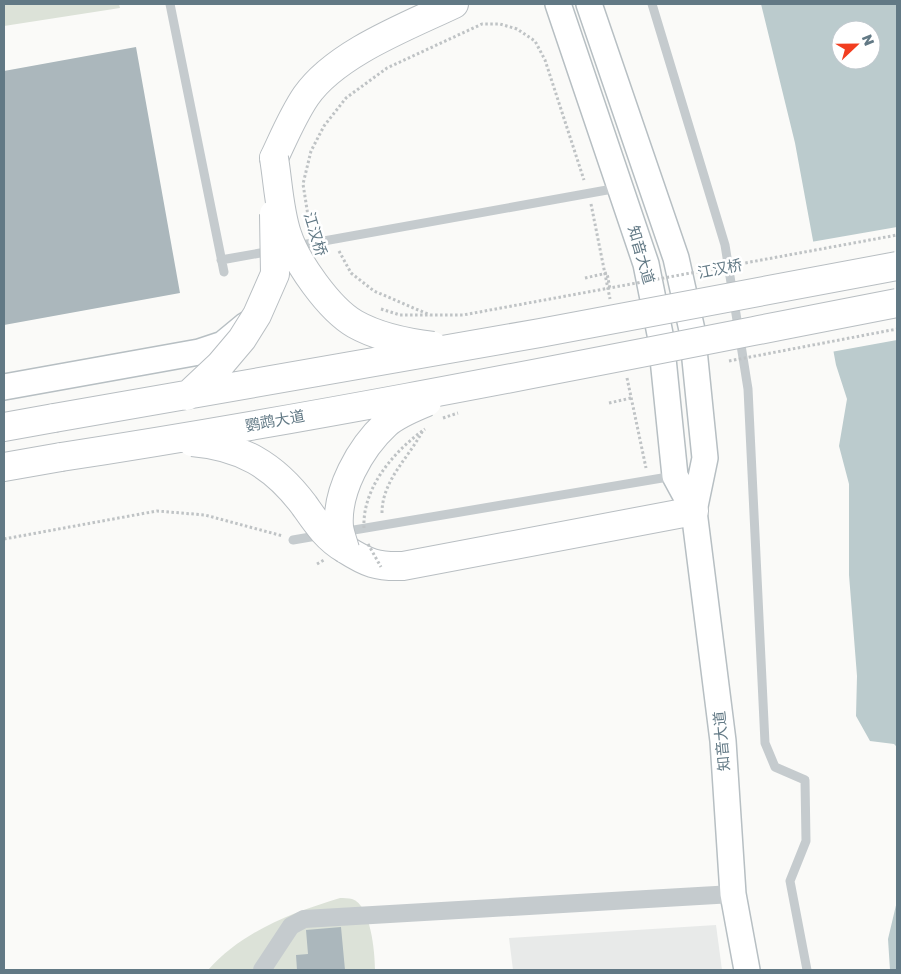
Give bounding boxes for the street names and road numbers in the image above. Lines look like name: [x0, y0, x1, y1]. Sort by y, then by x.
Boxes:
street label: 江汉桥: [301, 210, 331, 258]
street label: 知音大道: [625, 223, 659, 286]
street label: 江汉桥: [696, 255, 744, 281]
street label: 鹦鹉大道: [244, 406, 306, 434]
street label: 知音大道: [709, 710, 733, 772]

